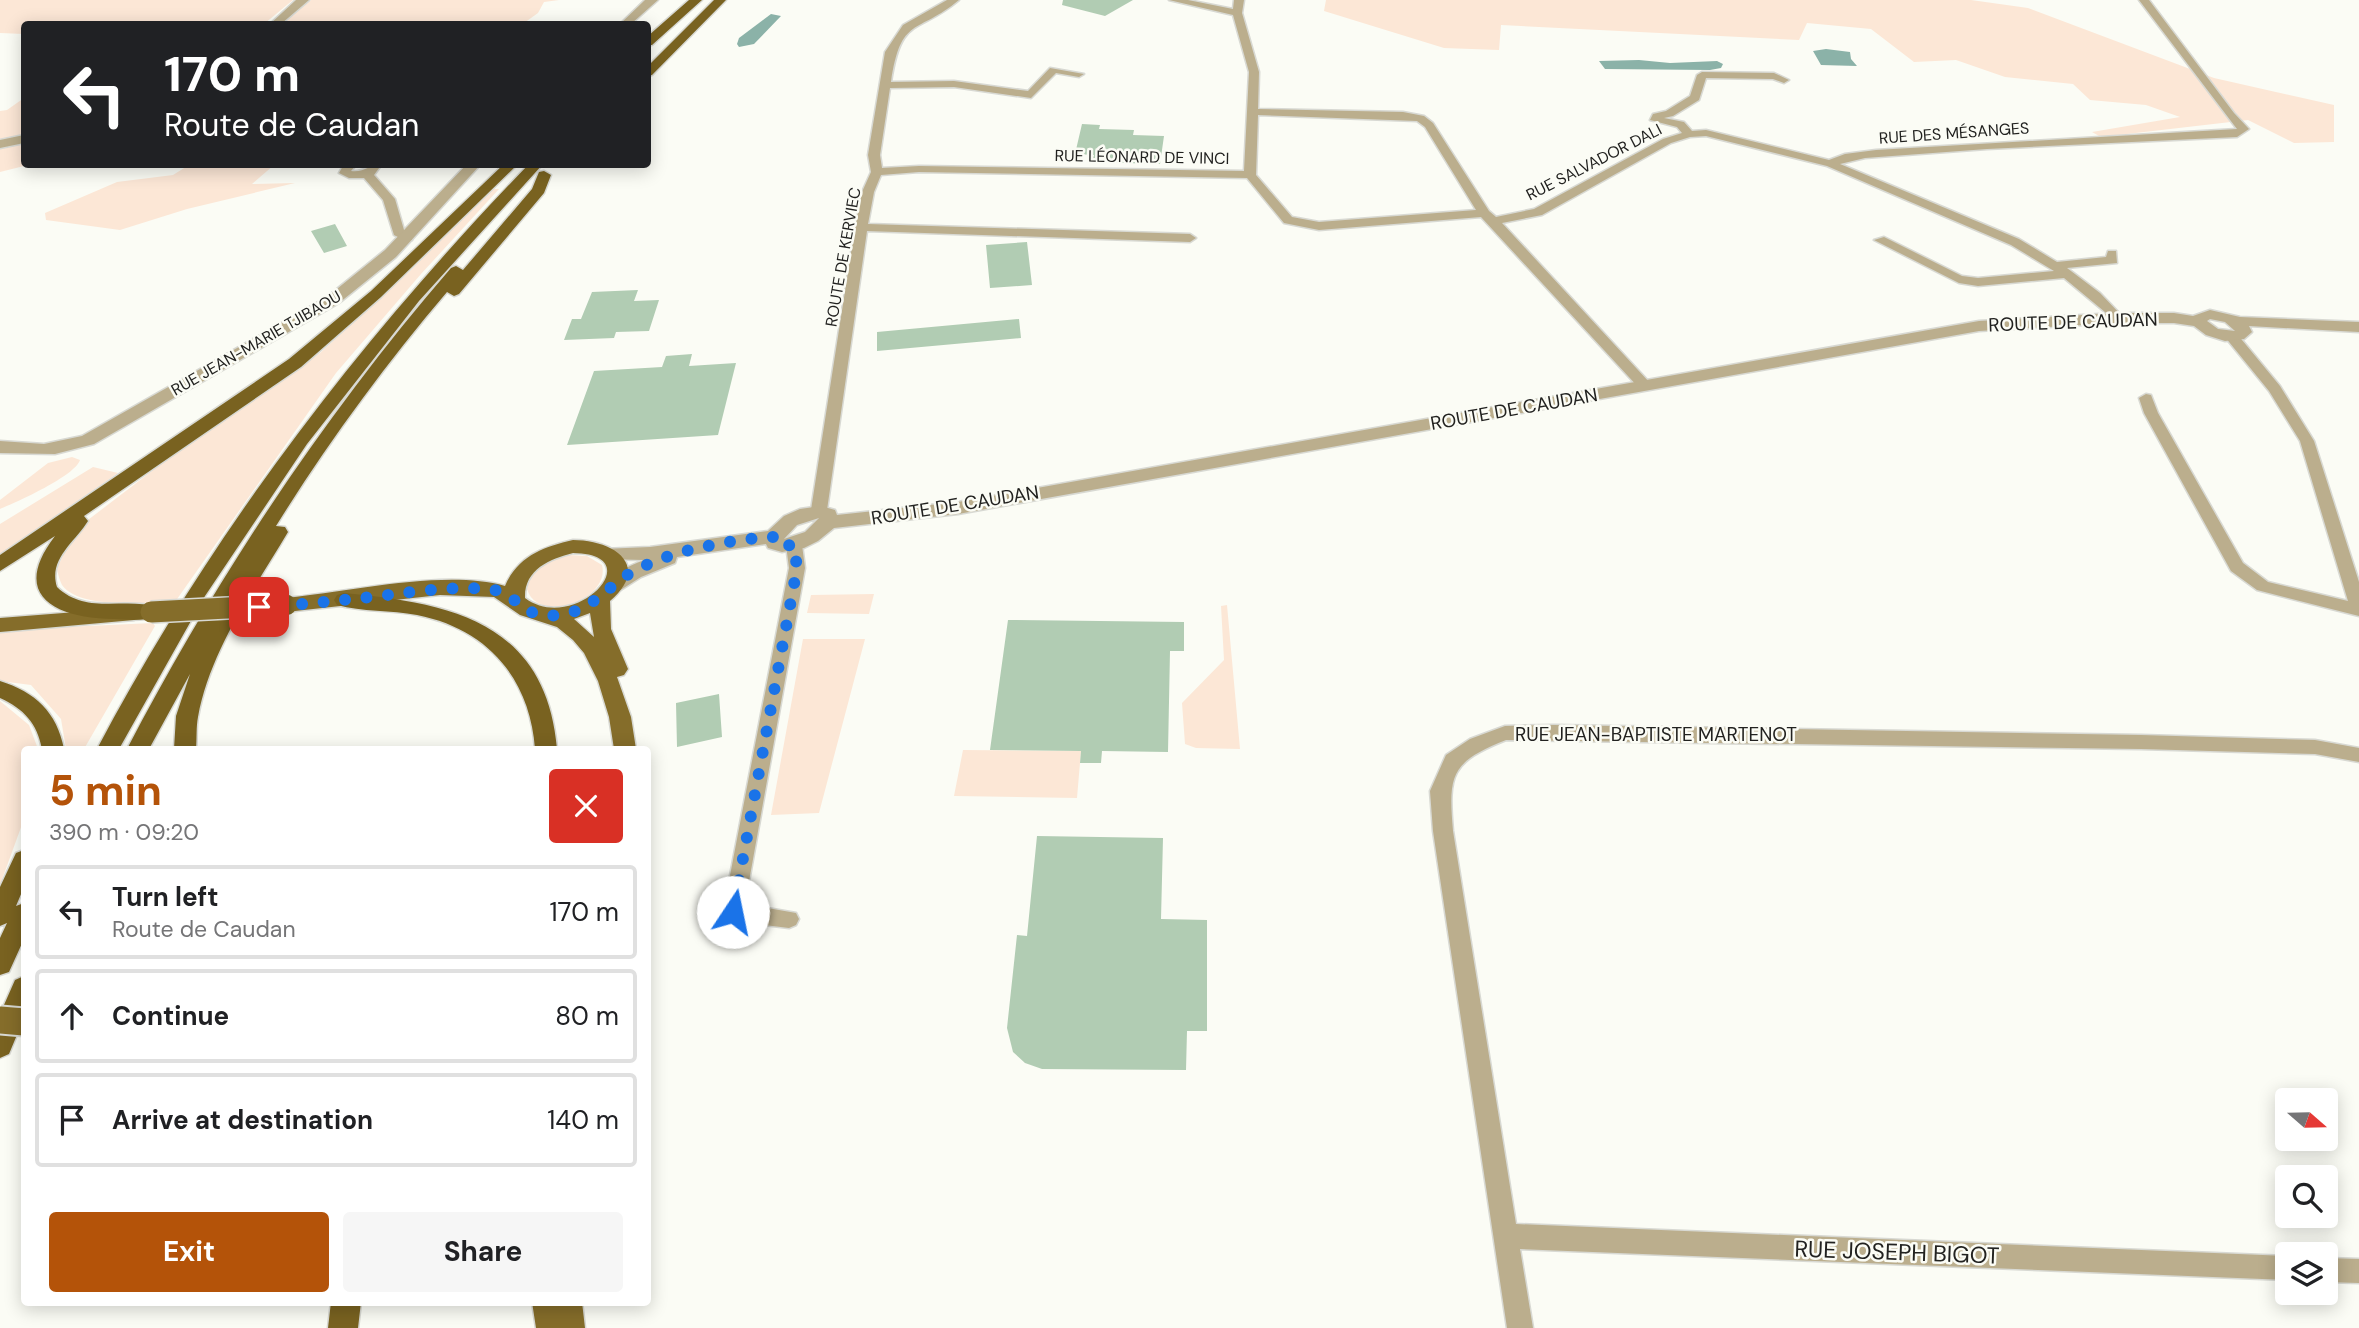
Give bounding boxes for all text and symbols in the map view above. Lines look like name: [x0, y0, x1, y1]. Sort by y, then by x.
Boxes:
text: 170 m: [164, 42, 300, 106]
icon: left: [49, 49, 140, 140]
text: Route de Caudan: [164, 104, 419, 146]
street label: RUE DES MÉSANGES: [1878, 117, 2030, 149]
street label: RUE SALVADOR DALI: [1523, 119, 1665, 205]
street label: RUE LÉONARD DE VINCI: [1055, 145, 1229, 169]
street label: ROUTE DE KERVIEC: [820, 186, 866, 328]
street label: RUE JEAN-MARIE TJIBAOU: [167, 286, 345, 400]
street label: ROUTE DE CAUDAN: [1988, 307, 2158, 337]
street label: ROUTE DE CAUDAN: [1428, 382, 1600, 436]
street label: ROUTE DE CAUDAN: [869, 479, 1041, 531]
pin: [229, 577, 289, 637]
icon: arrive: [240, 588, 278, 626]
street label: RUE JEAN-BAPTISTE MARTENOT: [1515, 722, 1797, 747]
text: 5 min: [49, 763, 162, 818]
button: close: [549, 769, 623, 843]
text: 390 m · 09:20: [49, 817, 199, 847]
position arrow: [696, 875, 770, 949]
text: Turn left: [112, 880, 219, 914]
icon: left: [53, 893, 91, 931]
text: 170 m: [550, 895, 619, 929]
text: Route de Caudan: [112, 914, 296, 944]
icon: ahead: [53, 997, 91, 1035]
text: Continue: [112, 999, 229, 1033]
text: 80 m: [555, 999, 619, 1033]
north arrow: [2275, 1088, 2338, 1152]
map controls: [2275, 1088, 2338, 1305]
icon: arrive: [53, 1101, 91, 1139]
text: Arrive at destination: [112, 1103, 373, 1137]
text: 140 m: [547, 1103, 619, 1137]
button: search: [2275, 1165, 2338, 1228]
button: Exit: [49, 1212, 329, 1292]
button: Share: [343, 1212, 623, 1292]
street label: RUE JOSEPH BIGOT: [1794, 1233, 2000, 1271]
button: layers: [2275, 1242, 2338, 1305]

